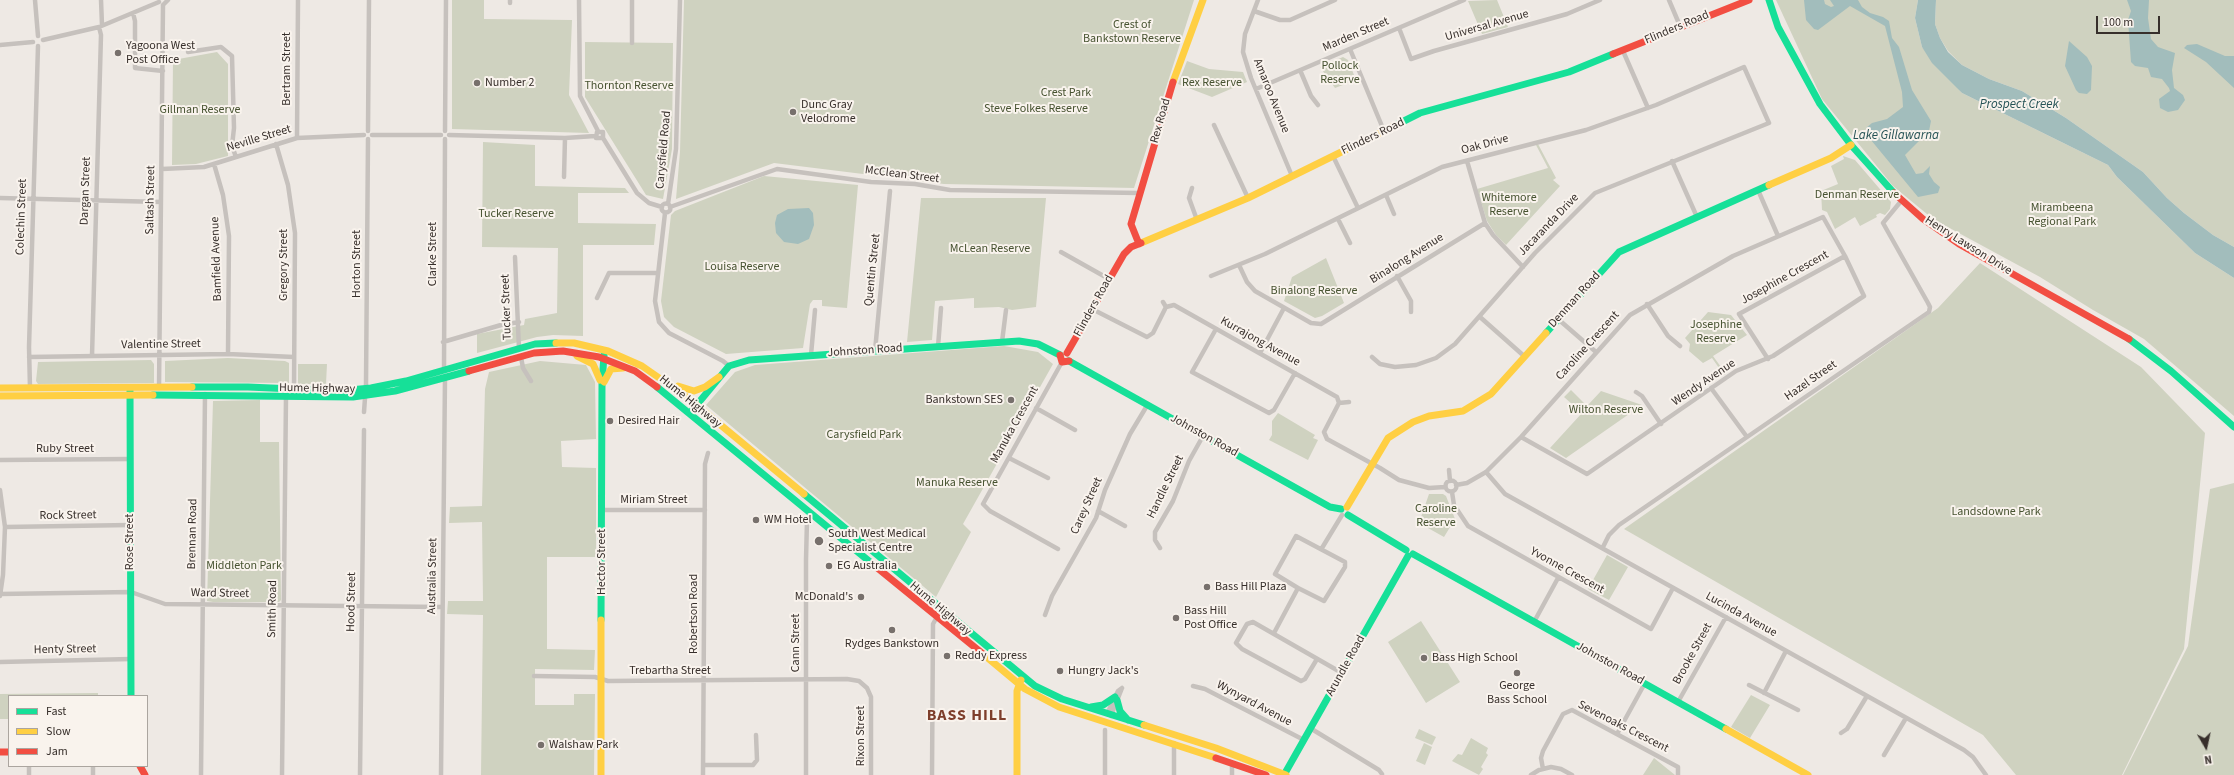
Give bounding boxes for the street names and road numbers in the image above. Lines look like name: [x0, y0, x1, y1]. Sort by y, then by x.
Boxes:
street label: Universal Avenue: [1443, 7, 1531, 45]
street label: Flinders Road: [1643, 8, 1711, 48]
street label: Marden Street: [1321, 15, 1391, 55]
street label: Bertram Street: [280, 32, 294, 106]
street label: Amaroo Avenue: [1250, 57, 1292, 135]
street label: Rex Road: [1148, 97, 1174, 145]
street label: Carysfield Road: [653, 110, 675, 190]
street label: Flinders Road: [1339, 116, 1407, 158]
street label: Neville Street: [225, 122, 293, 156]
street label: Oak Drive: [1460, 132, 1510, 158]
street label: Dargan Street: [78, 157, 94, 225]
street label: McClean Street: [864, 163, 940, 187]
street label: Saltash Street: [143, 165, 159, 235]
street label: Colechin Street: [13, 179, 31, 255]
street label: Jacaranda Drive: [1516, 191, 1582, 259]
street label: Henry Lawson Drive: [1922, 213, 2014, 279]
street label: Bamfield Avenue: [208, 216, 226, 302]
street label: Clarke Street: [426, 222, 440, 286]
street label: Gregory Street: [277, 229, 291, 301]
street label: Horton Street: [350, 230, 364, 298]
street label: Binalong Avenue: [1367, 231, 1447, 287]
street label: Quentin Street: [862, 233, 884, 307]
street label: Josephine Crescent: [1739, 248, 1831, 308]
street label: Denman Road: [1546, 269, 1604, 331]
street label: Flinders Road: [1071, 273, 1117, 339]
street label: Tucker Street: [499, 274, 515, 340]
street label: Caroline Crescent: [1553, 308, 1623, 384]
street label: Kurrajong Avenue: [1218, 314, 1302, 370]
street label: Valentine Street: [121, 337, 201, 353]
street label: Johnston Road: [827, 341, 903, 361]
street label: Wendy Avenue: [1669, 356, 1739, 410]
street label: Hazel Street: [1782, 358, 1840, 404]
street label: Hume Highway: [656, 372, 724, 432]
street label: Hume Highway: [279, 381, 355, 397]
street label: Manuka Crescent: [988, 384, 1042, 466]
street label: Johnston Road: [1168, 411, 1240, 461]
street label: Ruby Street: [36, 442, 94, 456]
street label: Handle Street: [1144, 453, 1188, 521]
street label: Carey Street: [1068, 475, 1106, 537]
street label: Miriam Street: [620, 493, 688, 507]
street label: Brennan Road: [185, 498, 201, 570]
street label: Rock Street: [39, 508, 97, 524]
street label: Rose Street: [123, 514, 137, 570]
street label: Hector Street: [595, 529, 609, 595]
street label: Australia Street: [425, 538, 441, 614]
street label: Yvonne Crescent: [1527, 545, 1607, 597]
street label: Hood Street: [344, 572, 360, 632]
street label: Robertson Road: [687, 574, 701, 654]
street label: Hume Highway: [906, 579, 974, 639]
street label: Smith Road: [265, 580, 281, 638]
street label: Ward Street: [191, 586, 249, 602]
street label: Lucinda Avenue: [1703, 589, 1779, 641]
street label: Cann Street: [789, 614, 803, 672]
street label: Brooke Street: [1670, 621, 1716, 687]
street label: Arundle Road: [1323, 633, 1369, 699]
street label: Johnston Road: [1574, 639, 1646, 689]
street label: Henty Street: [34, 642, 96, 658]
street label: Trebartha Street: [629, 664, 711, 678]
street label: Wynyard Avenue: [1214, 678, 1294, 730]
street label: Sevenoaks Crescent: [1575, 698, 1671, 756]
street label: Rixon Street: [854, 706, 868, 766]

